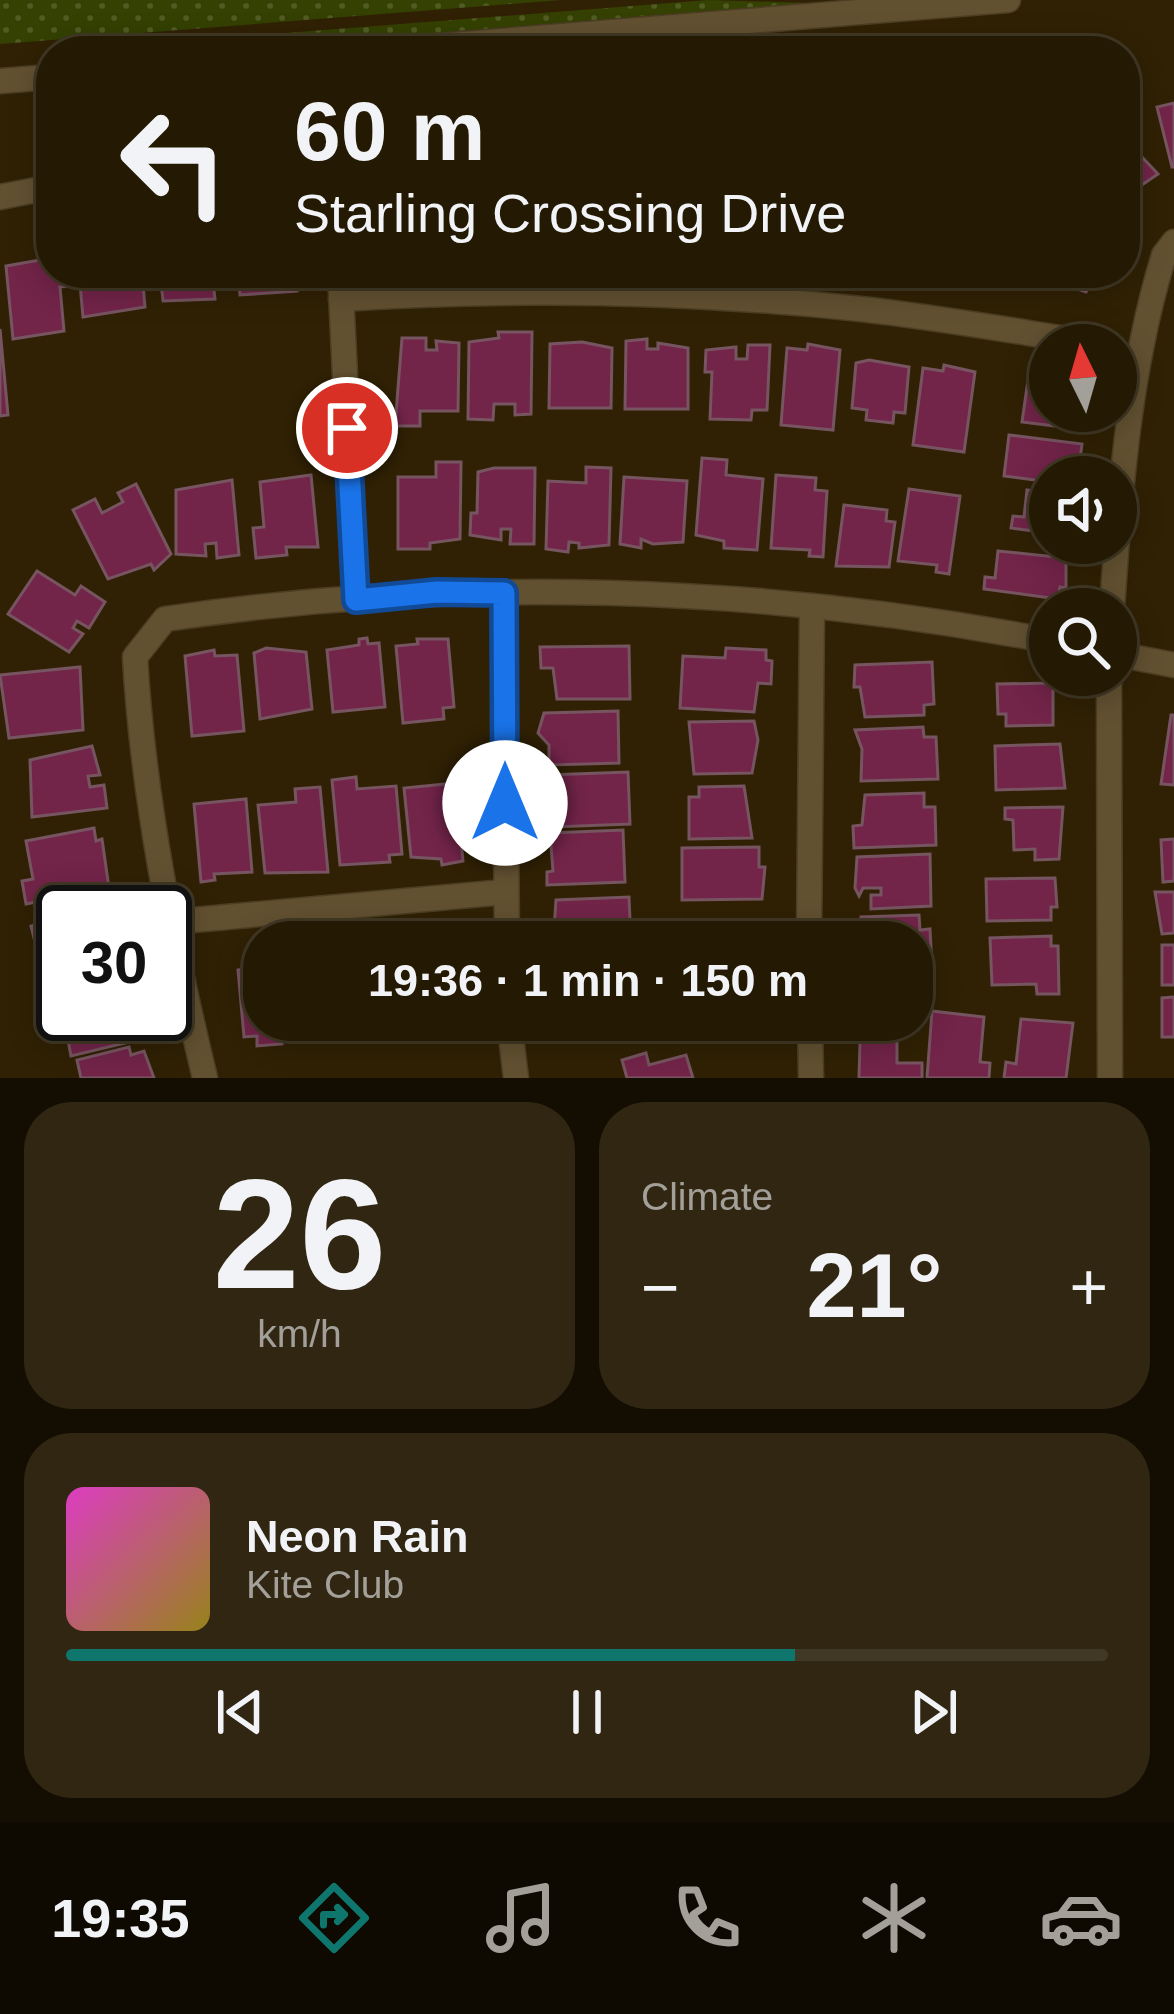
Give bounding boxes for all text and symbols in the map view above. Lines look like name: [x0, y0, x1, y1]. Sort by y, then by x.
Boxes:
icon: left: [96, 84, 252, 240]
text: 60 m: [294, 84, 485, 178]
text: Starling Crossing Drive: [294, 183, 846, 243]
north arrow: [1029, 324, 1137, 432]
map controls: [1029, 324, 1137, 696]
pin: [296, 377, 398, 479]
icon: arrive: [314, 395, 380, 461]
button: sound: [1029, 456, 1137, 564]
button: search: [1029, 588, 1137, 696]
position arrow: [442, 740, 568, 866]
speed limit sign: 30: [36, 885, 192, 1041]
text: 19:36 · 1 min · 150 m: [368, 955, 808, 1006]
text: 26: [213, 1147, 386, 1321]
text: Climate: [641, 1175, 773, 1218]
text: 21°: [806, 1236, 943, 1336]
text: −: [641, 1250, 680, 1324]
text: +: [1069, 1250, 1108, 1324]
text: km/h: [257, 1312, 342, 1355]
text: Neon Rain: [246, 1511, 469, 1562]
text: Kite Club: [246, 1563, 404, 1606]
icon: previous: [207, 1679, 273, 1745]
icon: pause: [554, 1679, 620, 1745]
icon: next: [901, 1679, 967, 1745]
icon: directions: [292, 1876, 376, 1960]
icon: music: [479, 1876, 563, 1960]
icon: phone: [665, 1876, 749, 1960]
icon: climate: [852, 1876, 936, 1960]
icon: car: [1039, 1876, 1123, 1960]
text: 19:35: [51, 1888, 189, 1948]

